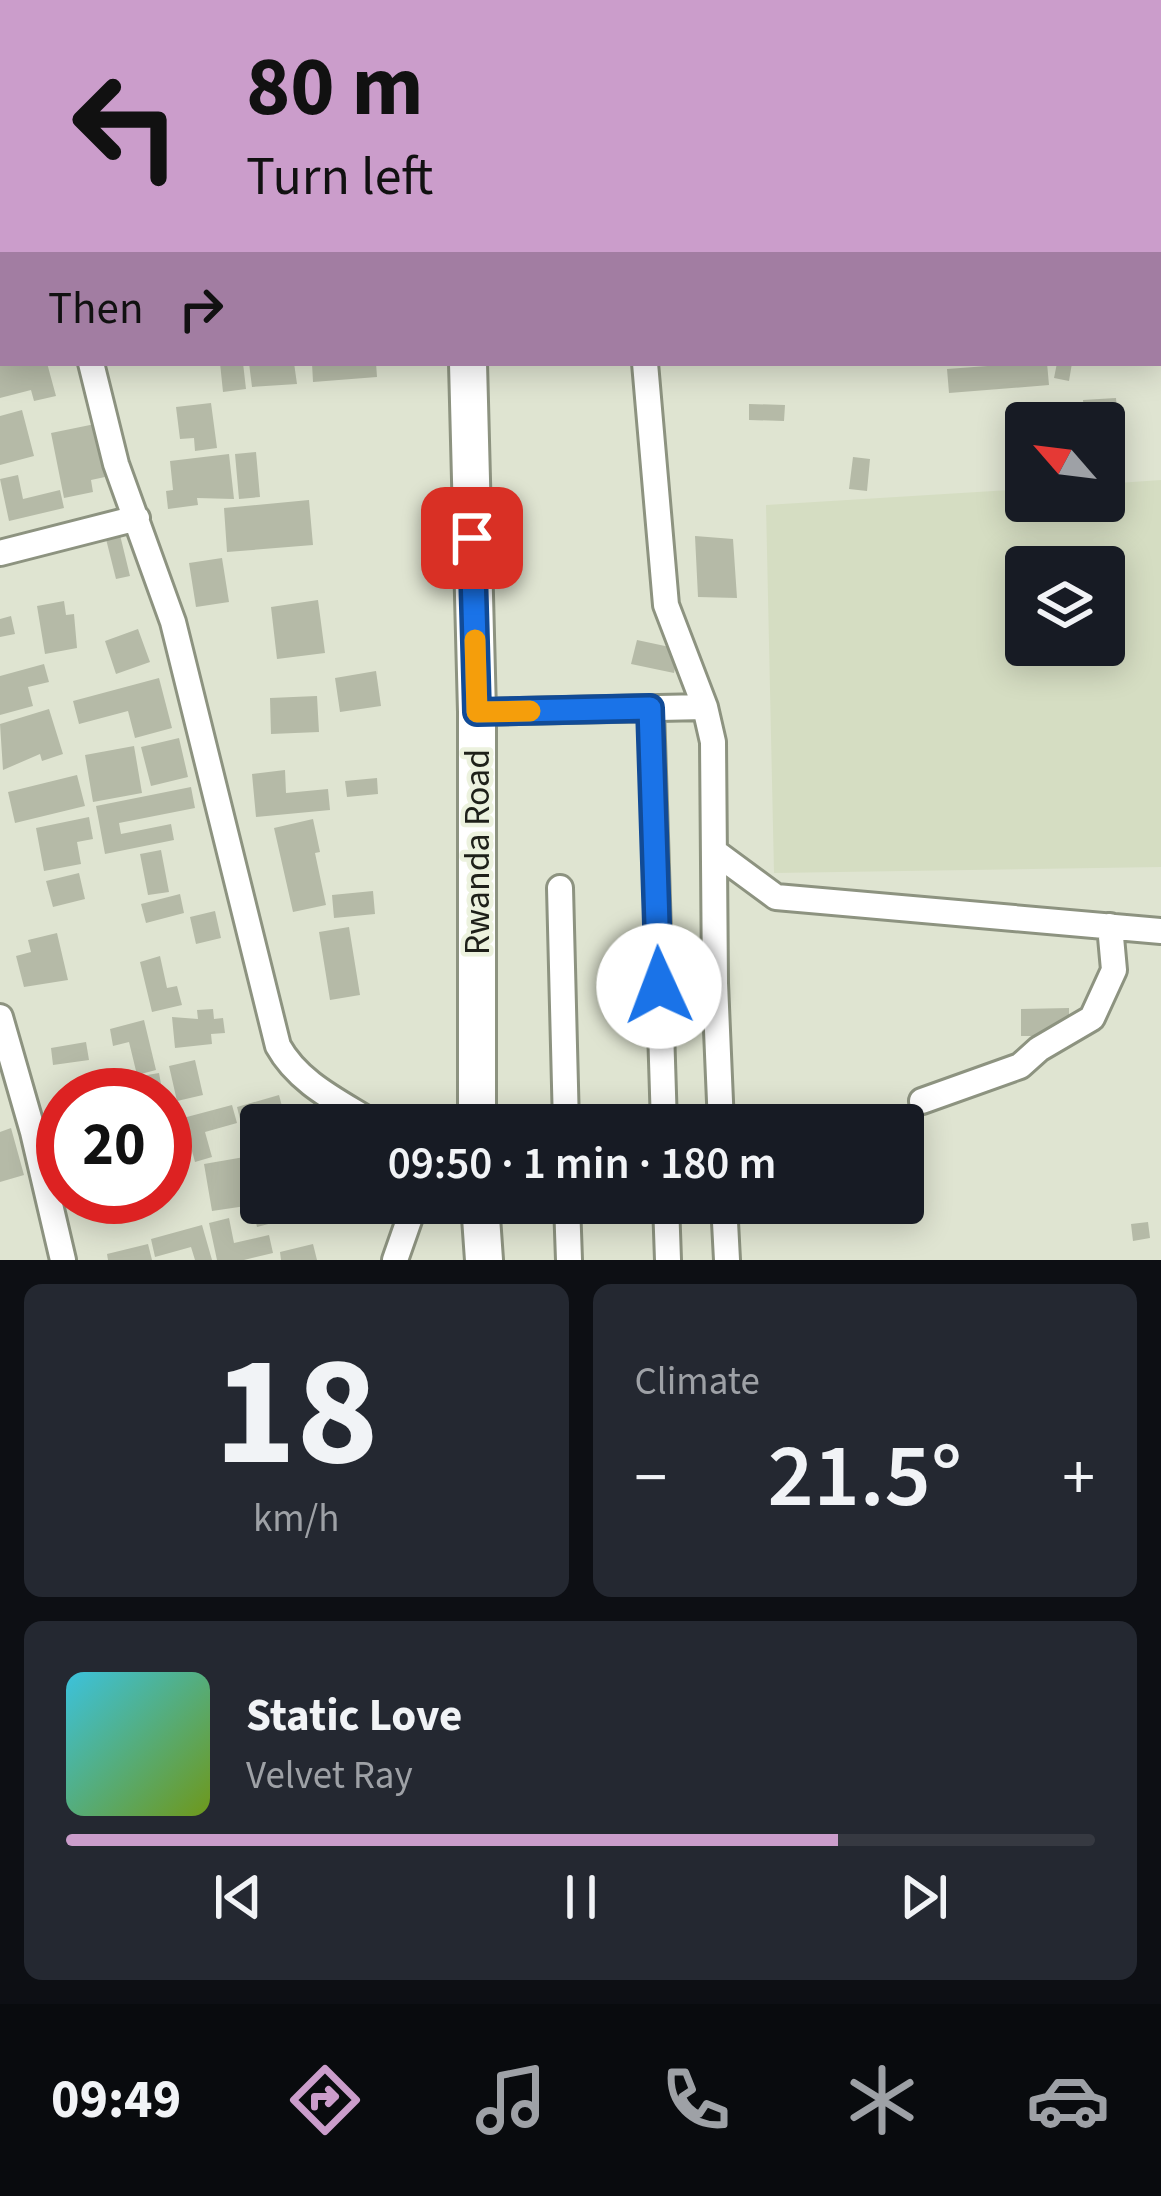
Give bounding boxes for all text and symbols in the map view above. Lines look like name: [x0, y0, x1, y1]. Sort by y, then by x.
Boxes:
text: 80 m: [246, 28, 424, 148]
icon: left: [48, 48, 204, 204]
text: Turn left: [246, 139, 433, 216]
icon: right: [168, 276, 234, 342]
text: Then: [48, 277, 144, 341]
north arrow: [1005, 402, 1125, 522]
map controls: [1005, 402, 1125, 666]
pin: [421, 487, 523, 589]
icon: arrive: [439, 505, 505, 571]
button: layers: [1005, 546, 1125, 666]
street label: Rwanda Road: [452, 749, 503, 955]
position arrow: [596, 923, 722, 1049]
speed limit sign: 20: [36, 1068, 192, 1224]
text: 09:50 · 1 min · 180 m: [388, 1132, 776, 1196]
text: 18: [214, 1302, 379, 1524]
text: Climate: [635, 1354, 760, 1410]
text: 21.5°: [767, 1413, 962, 1541]
text: −: [635, 1431, 667, 1525]
text: +: [1062, 1431, 1095, 1525]
text: km/h: [253, 1491, 340, 1547]
text: Static Love: [246, 1684, 462, 1748]
text: Velvet Ray: [246, 1748, 413, 1804]
icon: previous: [205, 1864, 271, 1930]
icon: pause: [548, 1864, 614, 1930]
icon: next: [891, 1864, 957, 1930]
icon: directions: [283, 2058, 367, 2142]
icon: music: [469, 2058, 553, 2142]
icon: phone: [654, 2058, 738, 2142]
icon: climate: [840, 2058, 924, 2142]
icon: car: [1026, 2058, 1110, 2142]
text: 09:49: [51, 2062, 181, 2139]

